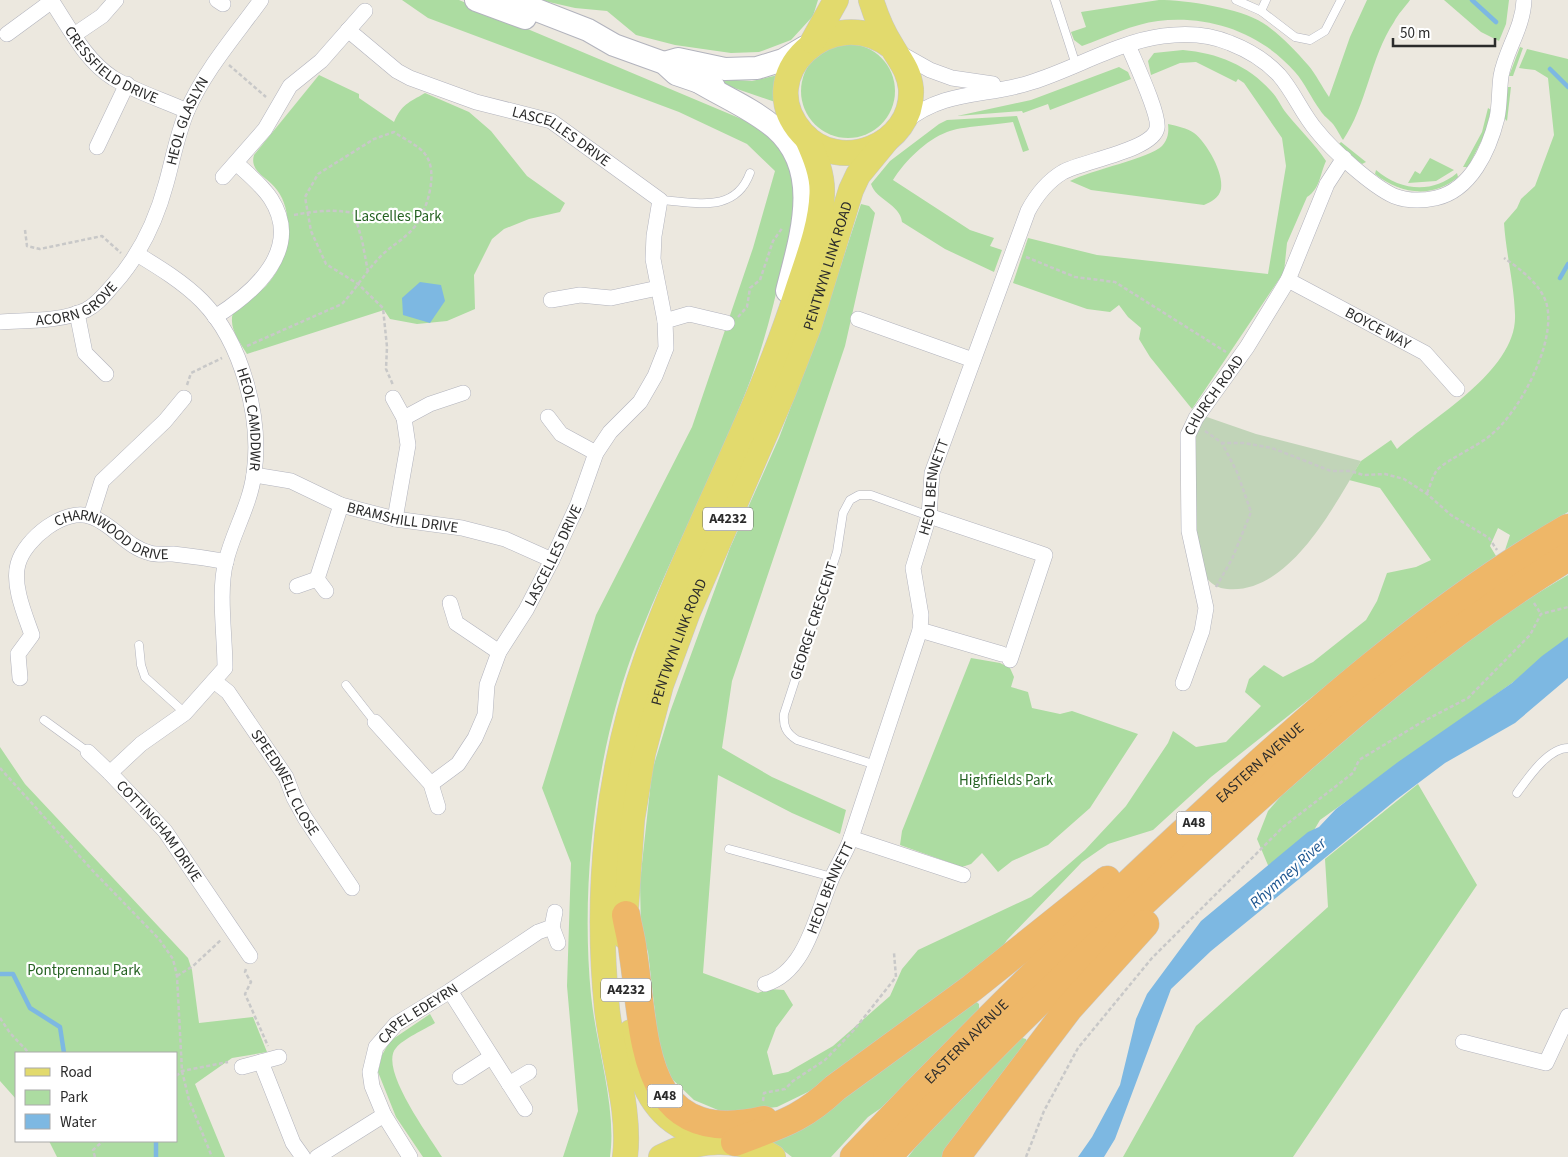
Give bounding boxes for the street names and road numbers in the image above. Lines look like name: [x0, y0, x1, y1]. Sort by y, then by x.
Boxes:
street label: CRESSFIELD DRIVE: [60, 22, 161, 109]
street label: HEOL GLASLYN: [161, 73, 214, 167]
street label: LASCELLES DRIVE: [510, 101, 615, 171]
street label: PENTWYN LINK ROAD: [798, 198, 857, 333]
street label: ACORN GROVE: [35, 277, 122, 331]
street label: BOYCE WAY: [1341, 302, 1415, 355]
street label: CHURCH ROAD: [1179, 351, 1249, 439]
street label: HEOL CAMDDWR: [232, 365, 266, 472]
street label: HEOL BENNETT: [913, 436, 954, 538]
street label: BRAMSHILL DRIVE: [345, 496, 460, 538]
street label: LASCELLES DRIVE: [519, 501, 587, 610]
street label: CHARNWOOD DRIVE: [50, 504, 169, 565]
road number: A4232: [703, 508, 753, 530]
street label: GEORGE CRESCENT: [785, 559, 843, 683]
street label: PENTWYN LINK ROAD: [646, 575, 712, 708]
street label: EASTERN AVENUE: [1211, 717, 1308, 808]
street label: SPEEDWELL CLOSE: [246, 725, 324, 840]
street label: COTTINGHAM DRIVE: [111, 775, 207, 886]
road number: A48: [1176, 811, 1212, 834]
street label: HEOL BENNETT: [801, 839, 859, 937]
street label: CAPEL EDEYRN: [373, 978, 462, 1048]
road number: A4232: [601, 978, 651, 1002]
street label: EASTERN AVENUE: [919, 994, 1013, 1089]
road number: A48: [648, 1084, 682, 1108]

